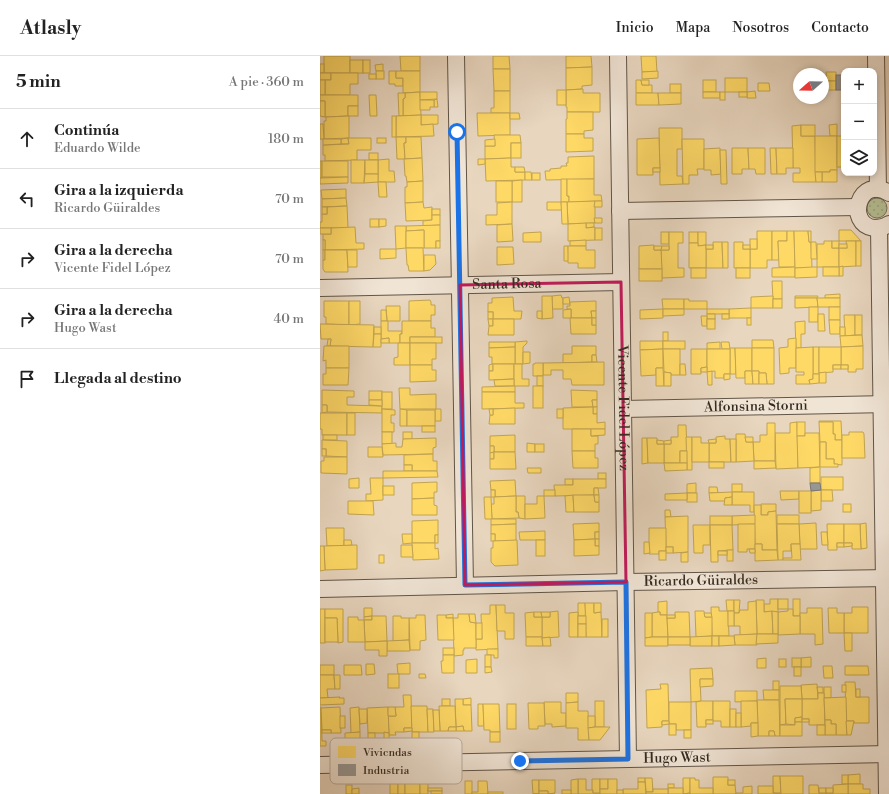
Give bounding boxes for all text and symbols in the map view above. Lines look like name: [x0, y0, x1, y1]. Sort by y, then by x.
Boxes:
text: Atlasly: [20, 16, 81, 40]
text: Inicio: [616, 19, 654, 37]
text: Mapa: [676, 19, 710, 37]
text: Nosotros: [732, 19, 789, 37]
text: Contacto: [811, 19, 869, 37]
north arrow: [793, 68, 829, 104]
map controls: [841, 68, 877, 176]
button: +: [841, 68, 877, 104]
text: 5 min: [16, 71, 61, 93]
text: A pie · 360 m: [229, 74, 304, 90]
button: −: [841, 104, 877, 140]
text: Continúa: [54, 121, 119, 140]
route start: [448, 123, 466, 141]
icon: ahead: [16, 128, 38, 150]
text: 180 m: [268, 131, 304, 147]
text: Eduardo Wilde: [54, 140, 141, 156]
button: layers: [841, 140, 877, 176]
text: Gira a la izquierda: [54, 181, 184, 200]
icon: left: [16, 188, 38, 210]
text: 70 m: [275, 191, 304, 207]
text: Ricardo Güiraldes: [54, 200, 160, 216]
text: Gira a la derecha: [54, 241, 173, 260]
icon: right: [16, 248, 38, 270]
text: 70 m: [275, 251, 304, 267]
text: Vicente Fidel López: [54, 260, 171, 276]
street label: Santa Rosa: [472, 275, 543, 294]
text: Gira a la derecha: [54, 301, 173, 320]
icon: right: [16, 308, 38, 330]
text: 40 m: [274, 311, 304, 327]
text: Hugo Wast: [54, 320, 116, 336]
street label: Vicente Fidel López: [613, 344, 633, 471]
icon: arrive: [16, 368, 38, 390]
text: Llegada al destino: [54, 369, 182, 388]
street label: Alfonsina Storni: [703, 397, 808, 416]
street label: Ricardo Güiraldes: [644, 571, 758, 591]
legend: [330, 738, 462, 784]
text: Viviendas: [362, 746, 412, 760]
street label: Hugo Wast: [643, 748, 711, 768]
route end: [511, 752, 529, 770]
text: Industria: [363, 764, 410, 778]

